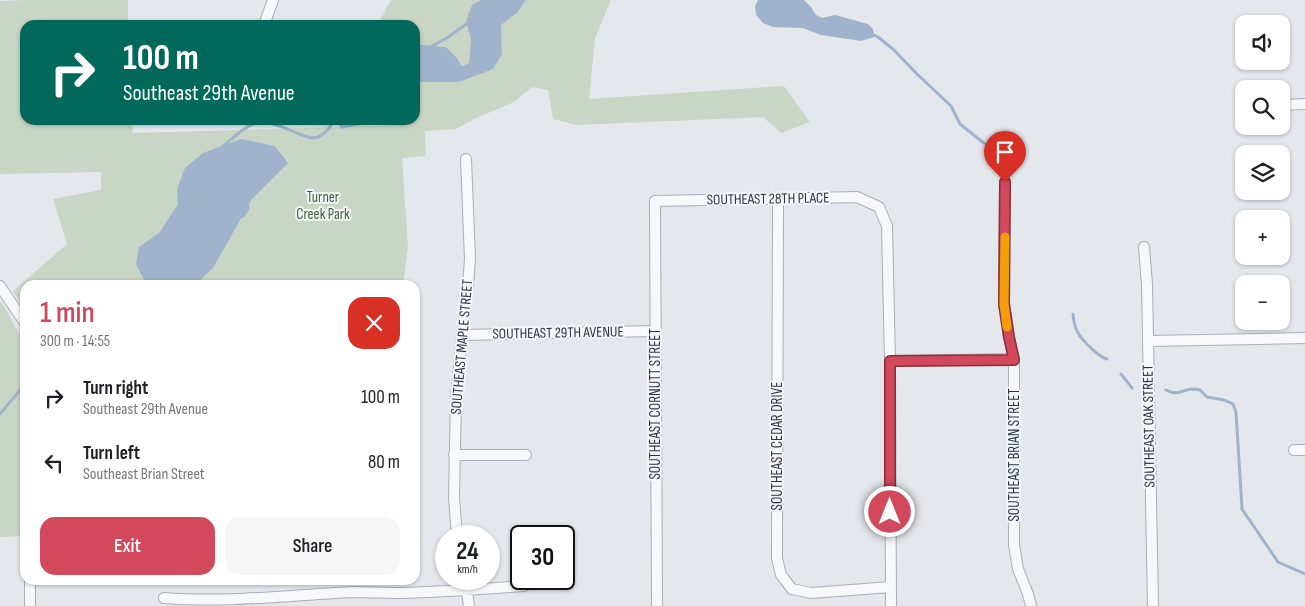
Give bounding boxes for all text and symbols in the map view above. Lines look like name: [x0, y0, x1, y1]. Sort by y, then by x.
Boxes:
map controls: [1235, 15, 1290, 330]
button: sound: [1235, 15, 1290, 70]
text: 100 m: [123, 37, 199, 80]
icon: right: [40, 40, 105, 105]
text: Southeast 29th Avenue: [123, 80, 295, 107]
button: search: [1235, 80, 1290, 135]
pin: [984, 131, 1026, 182]
icon: arrive: [991, 138, 1019, 166]
button: layers: [1235, 145, 1290, 200]
park label: Turner Creek Park: [296, 188, 350, 224]
street label: SOUTHEAST 28TH PLACE: [706, 188, 830, 210]
button: +: [1235, 210, 1290, 265]
button: −: [1235, 275, 1290, 330]
street label: SOUTHEAST MAPLE STREET: [447, 279, 477, 415]
text: 1 min: [40, 295, 95, 331]
button: close: [348, 297, 400, 349]
street label: SOUTHEAST 29TH AVENUE: [492, 322, 624, 344]
street label: SOUTHEAST CORNUTT STREET: [646, 328, 665, 480]
text: 300 m · 14:55: [40, 332, 110, 351]
street label: SOUTHEAST OAK STREET: [1138, 364, 1160, 488]
text: Turn right: [83, 377, 148, 400]
street label: SOUTHEAST CEDAR DRIVE: [768, 382, 787, 510]
icon: right: [40, 384, 68, 412]
text: 100 m: [361, 386, 400, 409]
street label: SOUTHEAST BRIAN STREET: [1005, 388, 1024, 522]
text: Southeast 29th Avenue: [83, 400, 208, 419]
text: Turn left: [83, 442, 140, 465]
icon: left: [40, 449, 68, 477]
text: 80 m: [368, 451, 400, 474]
text: Southeast Brian Street: [83, 465, 205, 484]
position arrow: [863, 485, 915, 537]
button: Exit: [40, 517, 215, 575]
button: Share: [225, 517, 400, 575]
speed limit sign: 30: [510, 525, 575, 590]
text: 24: [456, 536, 479, 567]
text: km/h: [457, 562, 478, 577]

